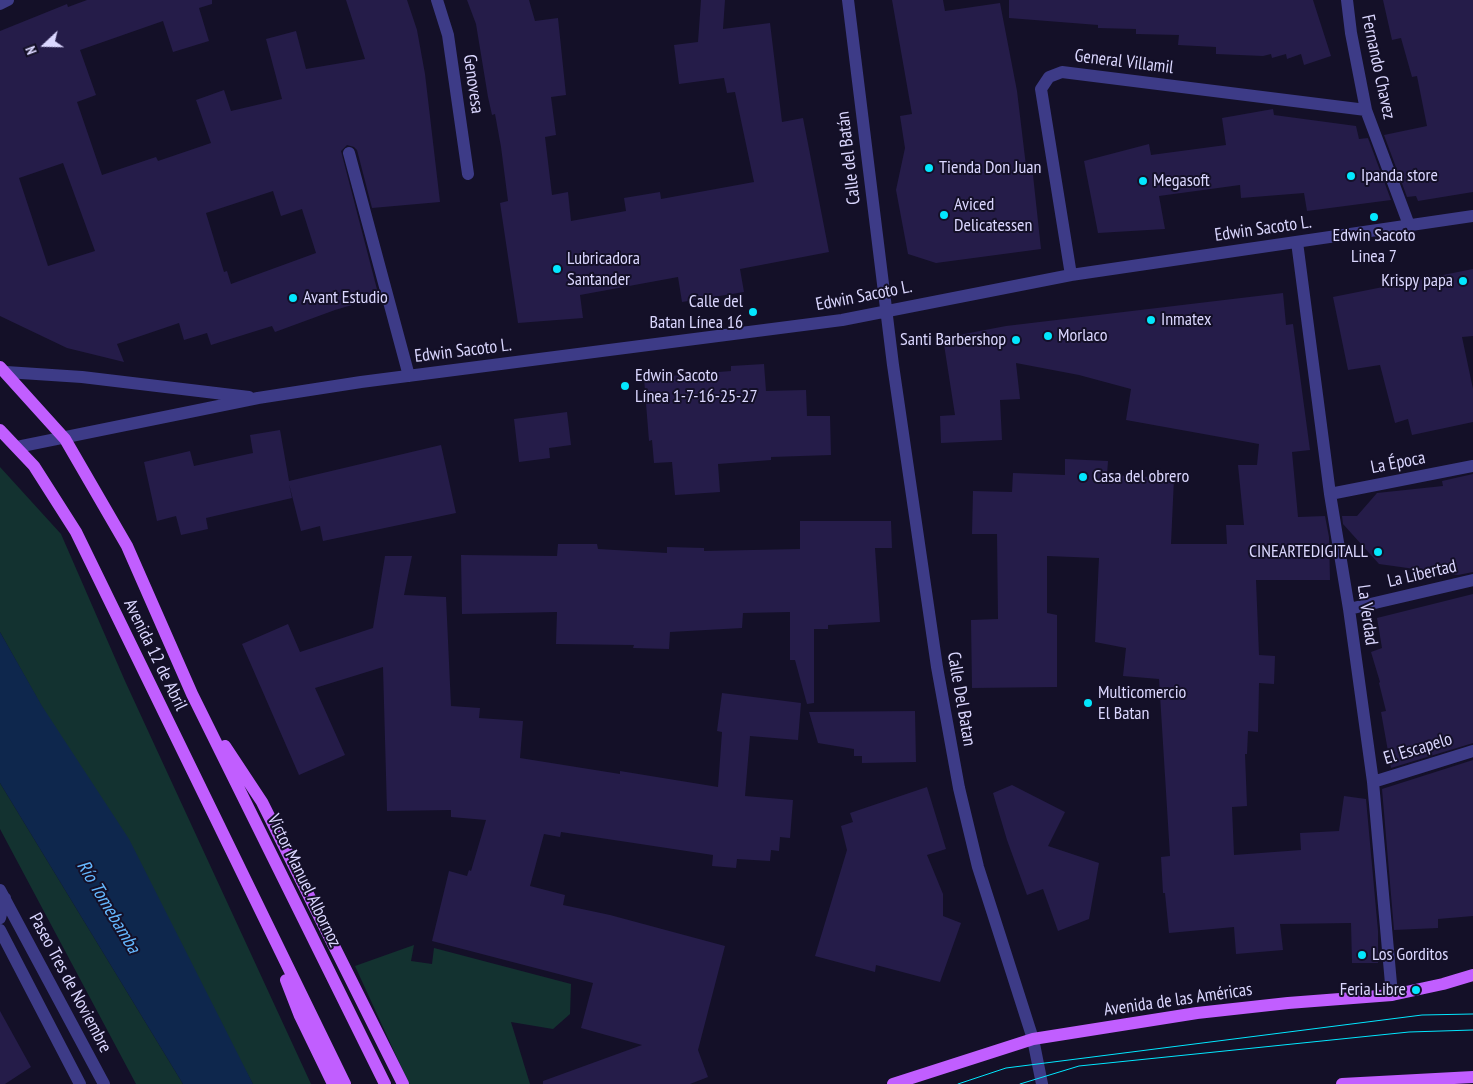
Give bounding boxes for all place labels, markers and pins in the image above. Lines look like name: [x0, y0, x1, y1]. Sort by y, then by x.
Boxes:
place label: Tienda Don Juan: [939, 157, 1041, 179]
marker: Tienda Don Juan: [923, 162, 935, 174]
place label: Ipanda store: [1361, 165, 1438, 187]
place label: Megasoft: [1153, 170, 1210, 192]
marker: Ipanda store: [1345, 170, 1357, 182]
marker: Megasoft: [1137, 175, 1149, 187]
place label: Aviced Delicatessen: [954, 194, 1032, 236]
marker: Aviced Delicatessen: [938, 209, 950, 221]
marker: Edwin Sacoto Linea 7: [1368, 211, 1380, 223]
place label: Edwin Sacoto Linea 7: [1332, 225, 1416, 268]
place label: Lubricadora Santander: [567, 248, 640, 290]
marker: Lubricadora Santander: [551, 263, 563, 275]
place label: Krispy papa: [1381, 270, 1453, 292]
marker: Krispy papa: [1457, 275, 1469, 287]
place label: Avant Estudio: [303, 287, 388, 309]
place label: Calle del Batan Línea 16: [650, 291, 743, 334]
marker: Avant Estudio: [287, 292, 299, 304]
marker: Calle del Batan Línea 16: [747, 306, 759, 318]
place label: Inmatex: [1161, 309, 1211, 331]
marker: Inmatex: [1145, 314, 1157, 326]
place label: Morlaco: [1058, 325, 1107, 347]
place label: Santi Barbershop: [900, 329, 1006, 351]
marker: Morlaco: [1042, 330, 1054, 342]
marker: Santi Barbershop: [1010, 334, 1022, 346]
place label: Edwin Sacoto Línea 1-7-16-25-27: [635, 365, 758, 408]
marker: Edwin Sacoto Línea 1-7-16-25-27: [619, 380, 631, 392]
place label: Casa del obrero: [1093, 466, 1189, 488]
marker: Casa del obrero: [1077, 471, 1089, 483]
place label: CINEARTEDIGITALL: [1249, 541, 1368, 563]
marker: CINEARTEDIGITALL: [1372, 546, 1384, 558]
place label: Multicomercio El Batan: [1098, 682, 1186, 724]
marker: Multicomercio El Batan: [1082, 697, 1094, 709]
place label: Los Gorditos: [1372, 944, 1448, 966]
marker: Los Gorditos: [1356, 949, 1368, 961]
place label: Feria Libre: [1340, 979, 1406, 1001]
marker: Feria Libre: [1410, 984, 1422, 996]

